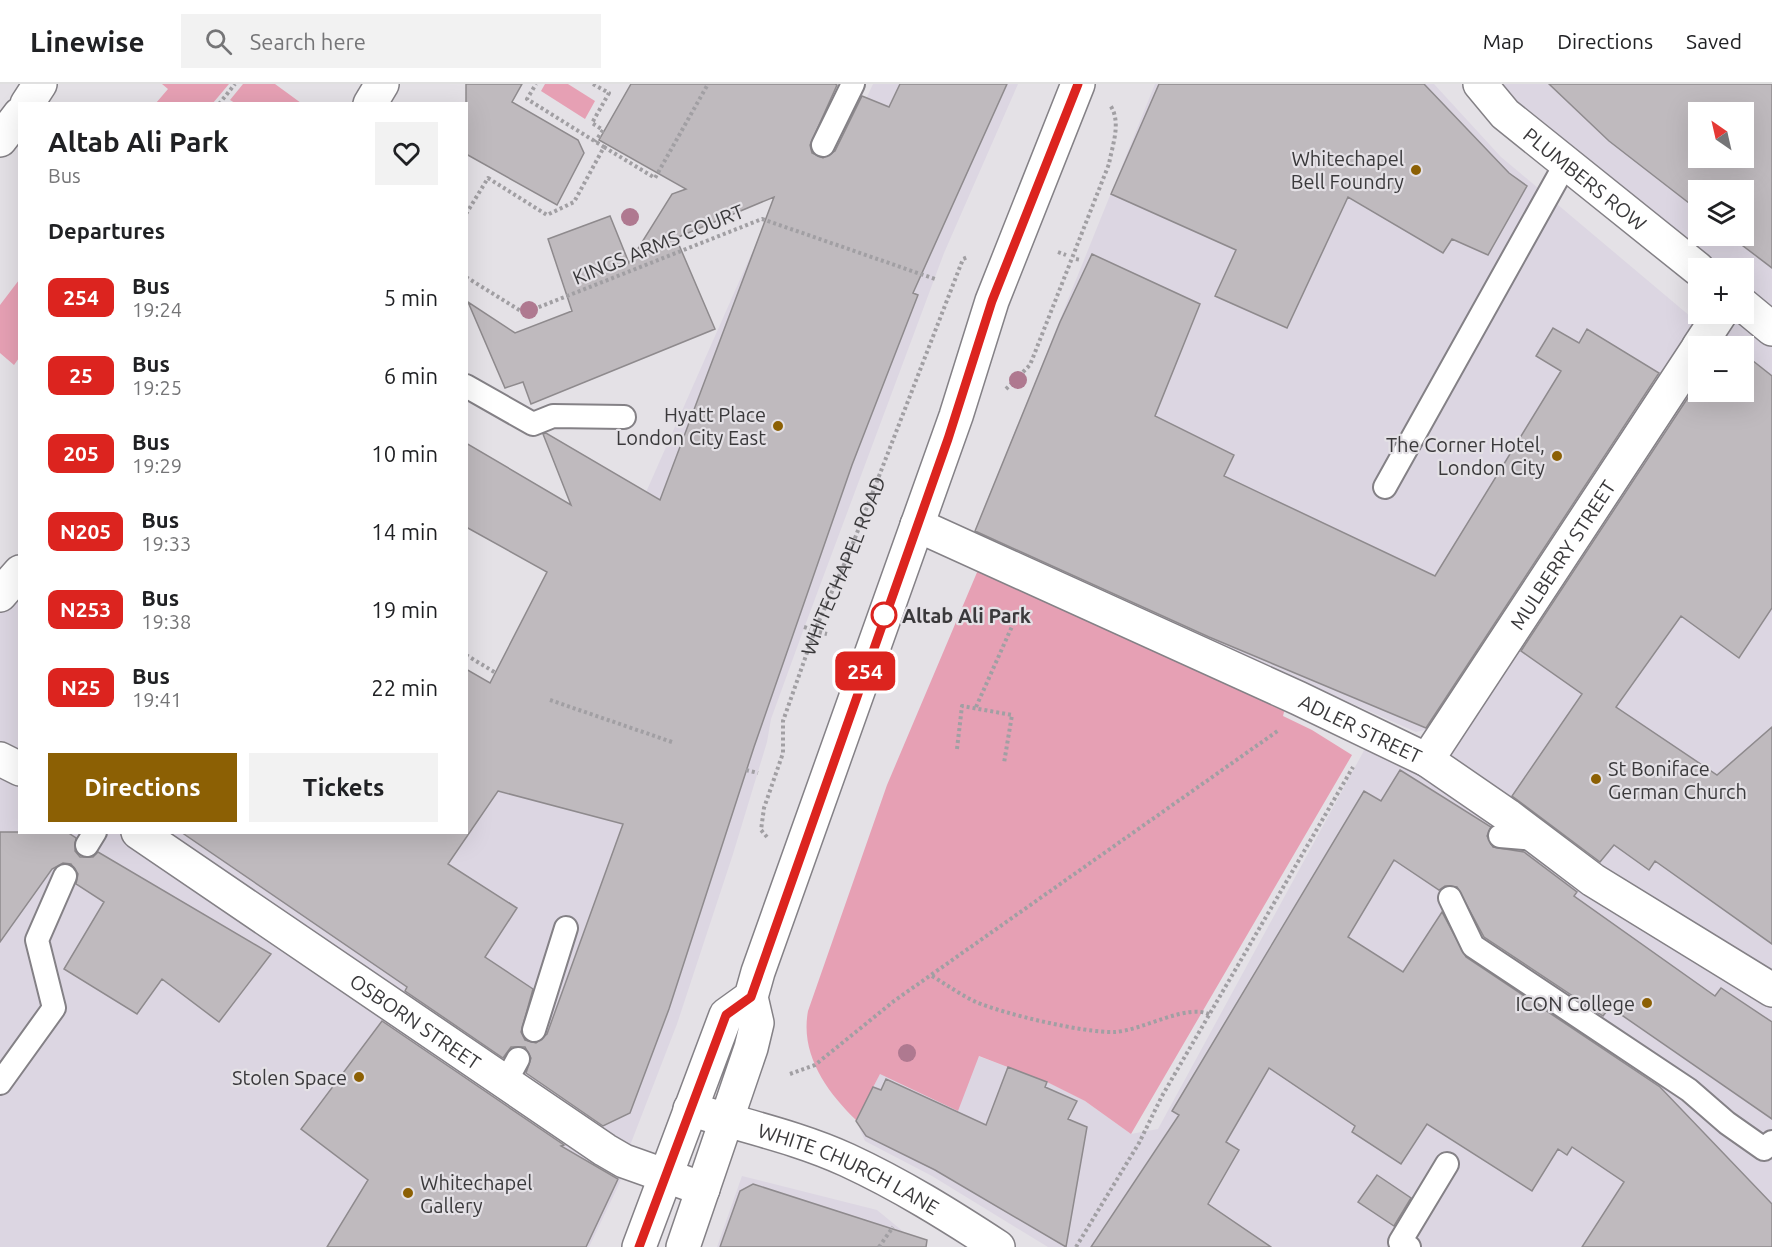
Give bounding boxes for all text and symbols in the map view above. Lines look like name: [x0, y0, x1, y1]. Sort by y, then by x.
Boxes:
search box: [181, 14, 601, 68]
icon: search: [202, 25, 235, 58]
text: Linewise: [30, 26, 145, 57]
text: Search here: [250, 29, 366, 54]
text: Map: [1483, 29, 1524, 53]
text: Directions: [1557, 29, 1653, 53]
text: Saved: [1686, 29, 1742, 53]
north arrow: [1688, 102, 1754, 168]
map controls: [1688, 102, 1754, 402]
button: heart: [375, 122, 438, 185]
street label: PLUMBERS ROW: [1519, 122, 1651, 235]
text: Altab Ali Park: [48, 126, 229, 157]
place label: Whitechapel Bell Foundry: [1291, 147, 1404, 193]
marker: Whitechapel Bell Foundry: [1409, 163, 1423, 177]
text: Bus: [48, 164, 81, 187]
button: layers: [1688, 180, 1754, 246]
street label: KINGS ARMS COURT: [569, 199, 747, 289]
text: Departures: [48, 218, 165, 243]
button: +: [1688, 258, 1754, 324]
text: Bus: [132, 273, 170, 298]
text: 254: [63, 285, 99, 309]
text: 5 min: [384, 285, 438, 310]
text: 19:24: [132, 298, 182, 321]
button: −: [1688, 336, 1754, 402]
text: Bus: [132, 351, 170, 376]
text: 25: [69, 363, 93, 387]
text: 6 min: [384, 363, 438, 388]
text: 19:25: [132, 376, 182, 399]
place label: Hyatt Place London City East: [616, 403, 766, 449]
marker: Hyatt Place London City East: [771, 419, 785, 433]
text: Bus: [132, 429, 170, 454]
place label: The Corner Hotel, London City: [1386, 433, 1545, 479]
text: 205: [63, 441, 99, 465]
text: 10 min: [371, 441, 438, 466]
marker: The Corner Hotel, London City: [1550, 449, 1564, 463]
text: 19:29: [132, 454, 182, 477]
street label: WHITECHAPEL ROAD: [796, 473, 889, 658]
street label: MULBERRY STREET: [1505, 476, 1620, 633]
text: Bus: [141, 507, 179, 532]
text: N205: [60, 519, 111, 543]
text: 14 min: [371, 519, 438, 544]
text: 19:33: [141, 532, 191, 555]
text: Bus: [141, 585, 179, 610]
text: N253: [60, 597, 111, 621]
text: 19 min: [371, 597, 438, 622]
marker: Altab Ali Park: [871, 602, 897, 628]
place label: Altab Ali Park: [902, 604, 1031, 627]
text: 19:38: [141, 610, 191, 633]
line badge: 254: [830, 652, 900, 690]
text: 254: [847, 659, 883, 683]
text: Bus: [132, 663, 170, 688]
text: N25: [61, 675, 101, 699]
text: 22 min: [371, 675, 438, 700]
text: 19:41: [132, 688, 182, 711]
street label: ADLER STREET: [1296, 689, 1426, 767]
button: Directions: [48, 753, 237, 822]
button: Tickets: [249, 753, 438, 822]
place label: St Boniface German Church: [1608, 757, 1747, 803]
marker: St Boniface German Church: [1589, 772, 1603, 786]
street label: OSBORN STREET: [346, 968, 486, 1074]
place label: ICON College: [1515, 992, 1635, 1015]
marker: ICON College: [1640, 996, 1654, 1010]
place label: Stolen Space: [232, 1066, 347, 1089]
marker: Stolen Space: [352, 1070, 366, 1084]
street label: WHITE CHURCH LANE: [756, 1118, 944, 1219]
place label: Whitechapel Gallery: [420, 1171, 533, 1217]
marker: Whitechapel Gallery: [401, 1186, 415, 1200]

